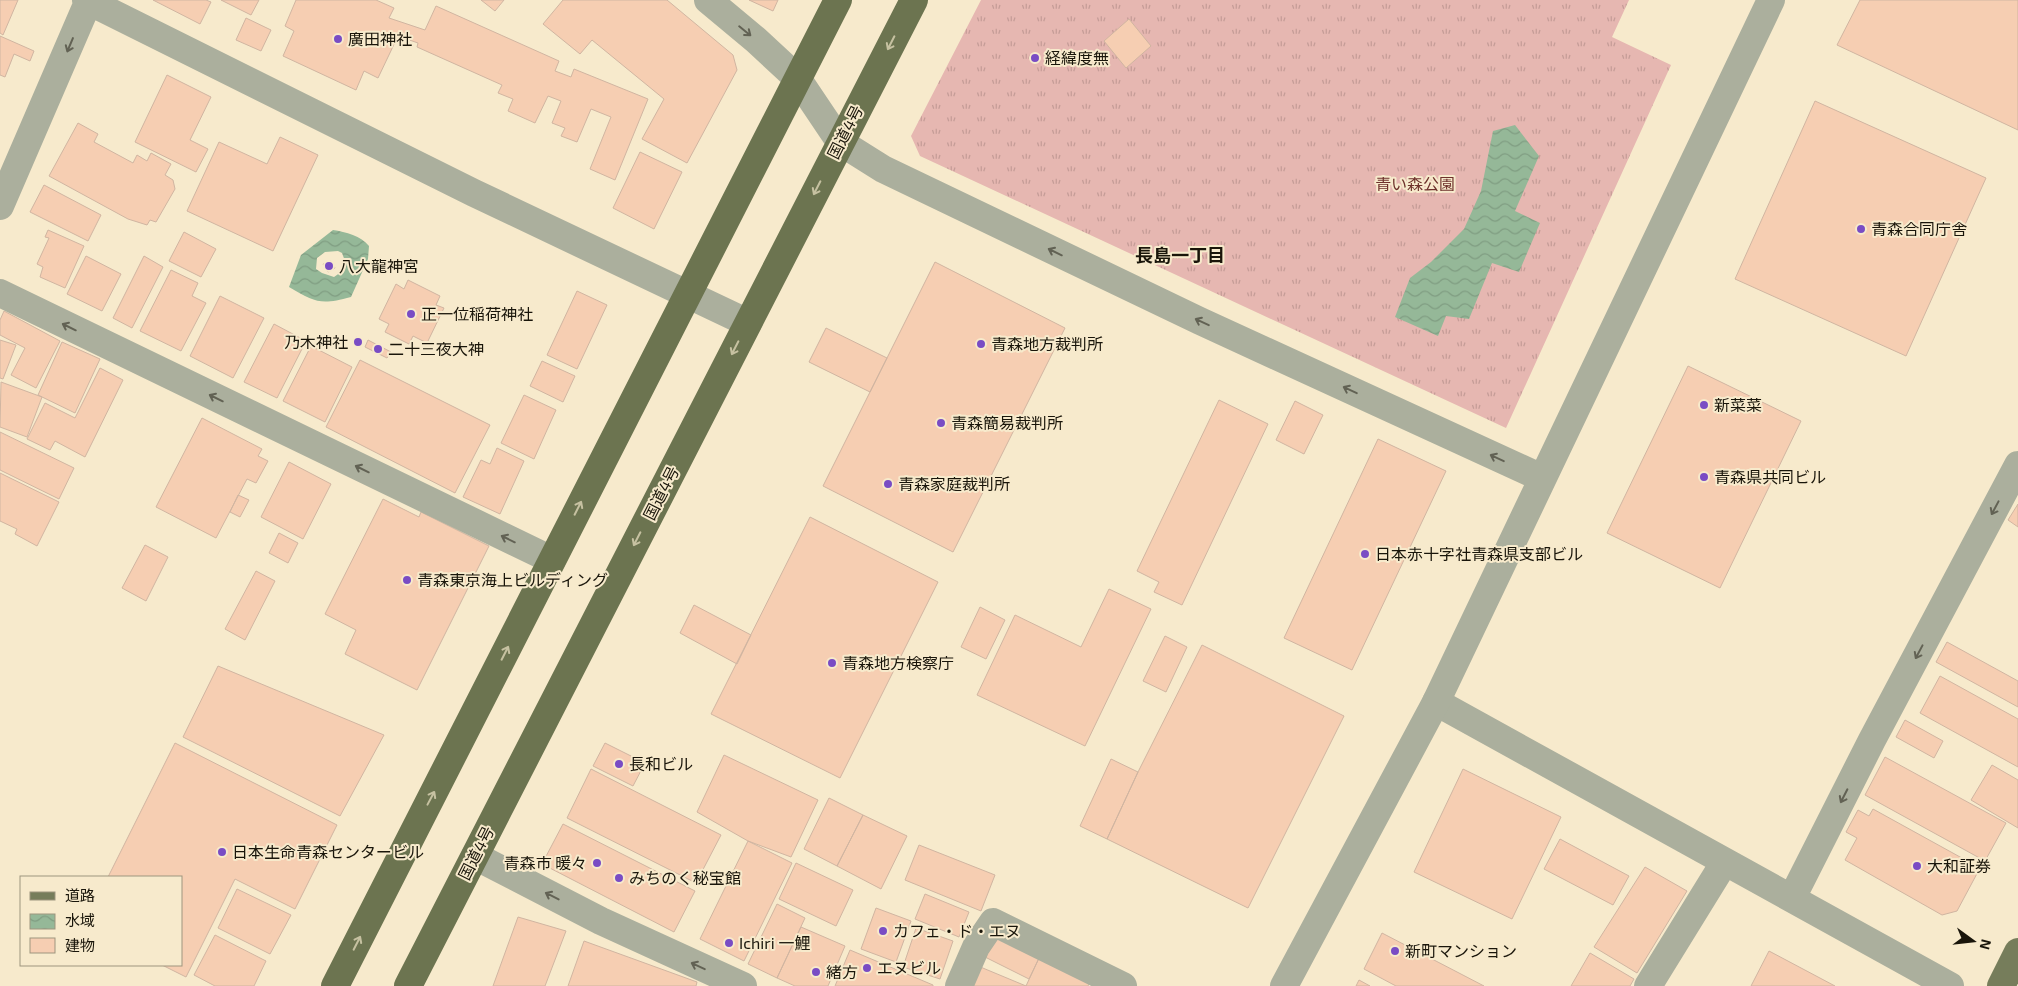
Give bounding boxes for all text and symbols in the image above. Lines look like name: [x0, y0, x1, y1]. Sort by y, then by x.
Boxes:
one-way arrow: [739, 25, 752, 37]
place label: 廣田神社: [348, 29, 412, 48]
marker: 廣田神社: [332, 33, 344, 45]
one-way arrow: [886, 35, 895, 50]
one-way arrow: [65, 37, 74, 52]
place label: 経緯度無: [1045, 48, 1109, 67]
marker: 経緯度無: [1029, 52, 1041, 64]
street label: 国道4号: [823, 102, 866, 162]
park label: 青い森公園: [1375, 174, 1455, 193]
one-way arrow: [812, 180, 821, 195]
place label: 青森合同庁舎: [1871, 219, 1967, 238]
marker: 青森合同庁舎: [1855, 223, 1867, 235]
district label: 長島一丁目: [1135, 244, 1225, 266]
one-way arrow: [1048, 246, 1063, 256]
place label: 八大龍神宮: [339, 256, 419, 275]
marker: 八大龍神宮: [323, 260, 335, 272]
place label: 正一位稲荷神社: [421, 304, 533, 323]
marker: 正一位稲荷神社: [405, 308, 417, 320]
one-way arrow: [1195, 317, 1210, 326]
one-way arrow: [62, 322, 77, 331]
place label: 乃木神社: [284, 332, 348, 351]
place label: 青森地方裁判所: [991, 334, 1103, 353]
marker: 乃木神社: [352, 336, 364, 348]
marker: 青森地方裁判所: [975, 338, 987, 350]
place label: 二十三夜大神: [388, 339, 484, 358]
one-way arrow: [730, 340, 739, 355]
marker: 二十三夜大神: [372, 343, 384, 355]
one-way arrow: [1342, 385, 1357, 395]
one-way arrow: [208, 393, 223, 403]
place label: 新菜菜: [1714, 395, 1762, 414]
marker: 新菜菜: [1698, 399, 1710, 411]
place label: 青森簡易裁判所: [951, 413, 1063, 432]
marker: 青森簡易裁判所: [935, 417, 947, 429]
one-way arrow: [1490, 453, 1505, 462]
street label: 国道4号: [639, 463, 682, 523]
one-way arrow: [355, 464, 370, 473]
place label: 青森県共同ビル: [1714, 467, 1826, 486]
marker: 青森県共同ビル: [1698, 471, 1710, 483]
place label: 青森家庭裁判所: [898, 474, 1010, 493]
marker: 青森家庭裁判所: [882, 478, 894, 490]
one-way arrow: [574, 501, 584, 516]
one-way arrow: [1990, 501, 2000, 516]
one-way arrow: [632, 532, 642, 547]
one-way arrow: [501, 534, 516, 544]
place label: 日本赤十字社青森県支部ビル: [1375, 544, 1583, 563]
marker: 日本赤十字社青森県支部ビル: [1359, 548, 1371, 560]
place label: 青森東京海上ビルディング: [417, 570, 608, 589]
marker: 青森東京海上ビルディング: [401, 574, 413, 586]
one-way arrow: [1914, 644, 1924, 659]
one-way arrow: [501, 646, 511, 661]
place label: 青森地方検察庁: [842, 653, 954, 672]
marker: 青森地方検察庁: [826, 657, 838, 669]
place label: 長和ビル: [629, 754, 693, 773]
marker: 長和ビル: [613, 758, 625, 770]
one-way arrow: [1839, 788, 1848, 803]
one-way arrow: [427, 791, 436, 806]
street label: 国道4号: [454, 823, 497, 883]
place label: 日本生命青森センタービル: [232, 842, 424, 861]
marker: 日本生命青森センタービル: [216, 846, 228, 858]
place label: 青森市 暖々: [503, 853, 587, 872]
place label: 大和証券: [1927, 856, 1991, 875]
marker: 青森市 暖々: [591, 857, 603, 869]
marker: 大和証券: [1911, 860, 1923, 872]
place label: みちのく秘宝館: [629, 868, 741, 887]
marker: みちのく秘宝館: [613, 872, 625, 884]
legend: [20, 876, 182, 966]
text: 道路: [65, 886, 95, 904]
one-way arrow: [544, 891, 559, 901]
text: 水域: [65, 911, 95, 929]
north arrow: [1948, 916, 1998, 966]
place label: カフェ・ド・エヌ: [893, 921, 1021, 940]
marker: カフェ・ド・エヌ: [877, 925, 889, 937]
place label: Ichiri 一鯉: [739, 933, 810, 952]
one-way arrow: [352, 935, 362, 950]
text: 建物: [65, 936, 95, 954]
marker: Ichiri 一鯉: [723, 937, 735, 949]
text: N: [1977, 937, 1996, 952]
place label: 新町マンション: [1405, 941, 1517, 960]
marker: 新町マンション: [1389, 945, 1401, 957]
place label: エヌビル: [877, 958, 941, 977]
one-way arrow: [691, 961, 706, 971]
place label: 緒方: [826, 962, 858, 981]
marker: エヌビル: [861, 962, 873, 974]
marker: 緒方: [810, 966, 822, 978]

